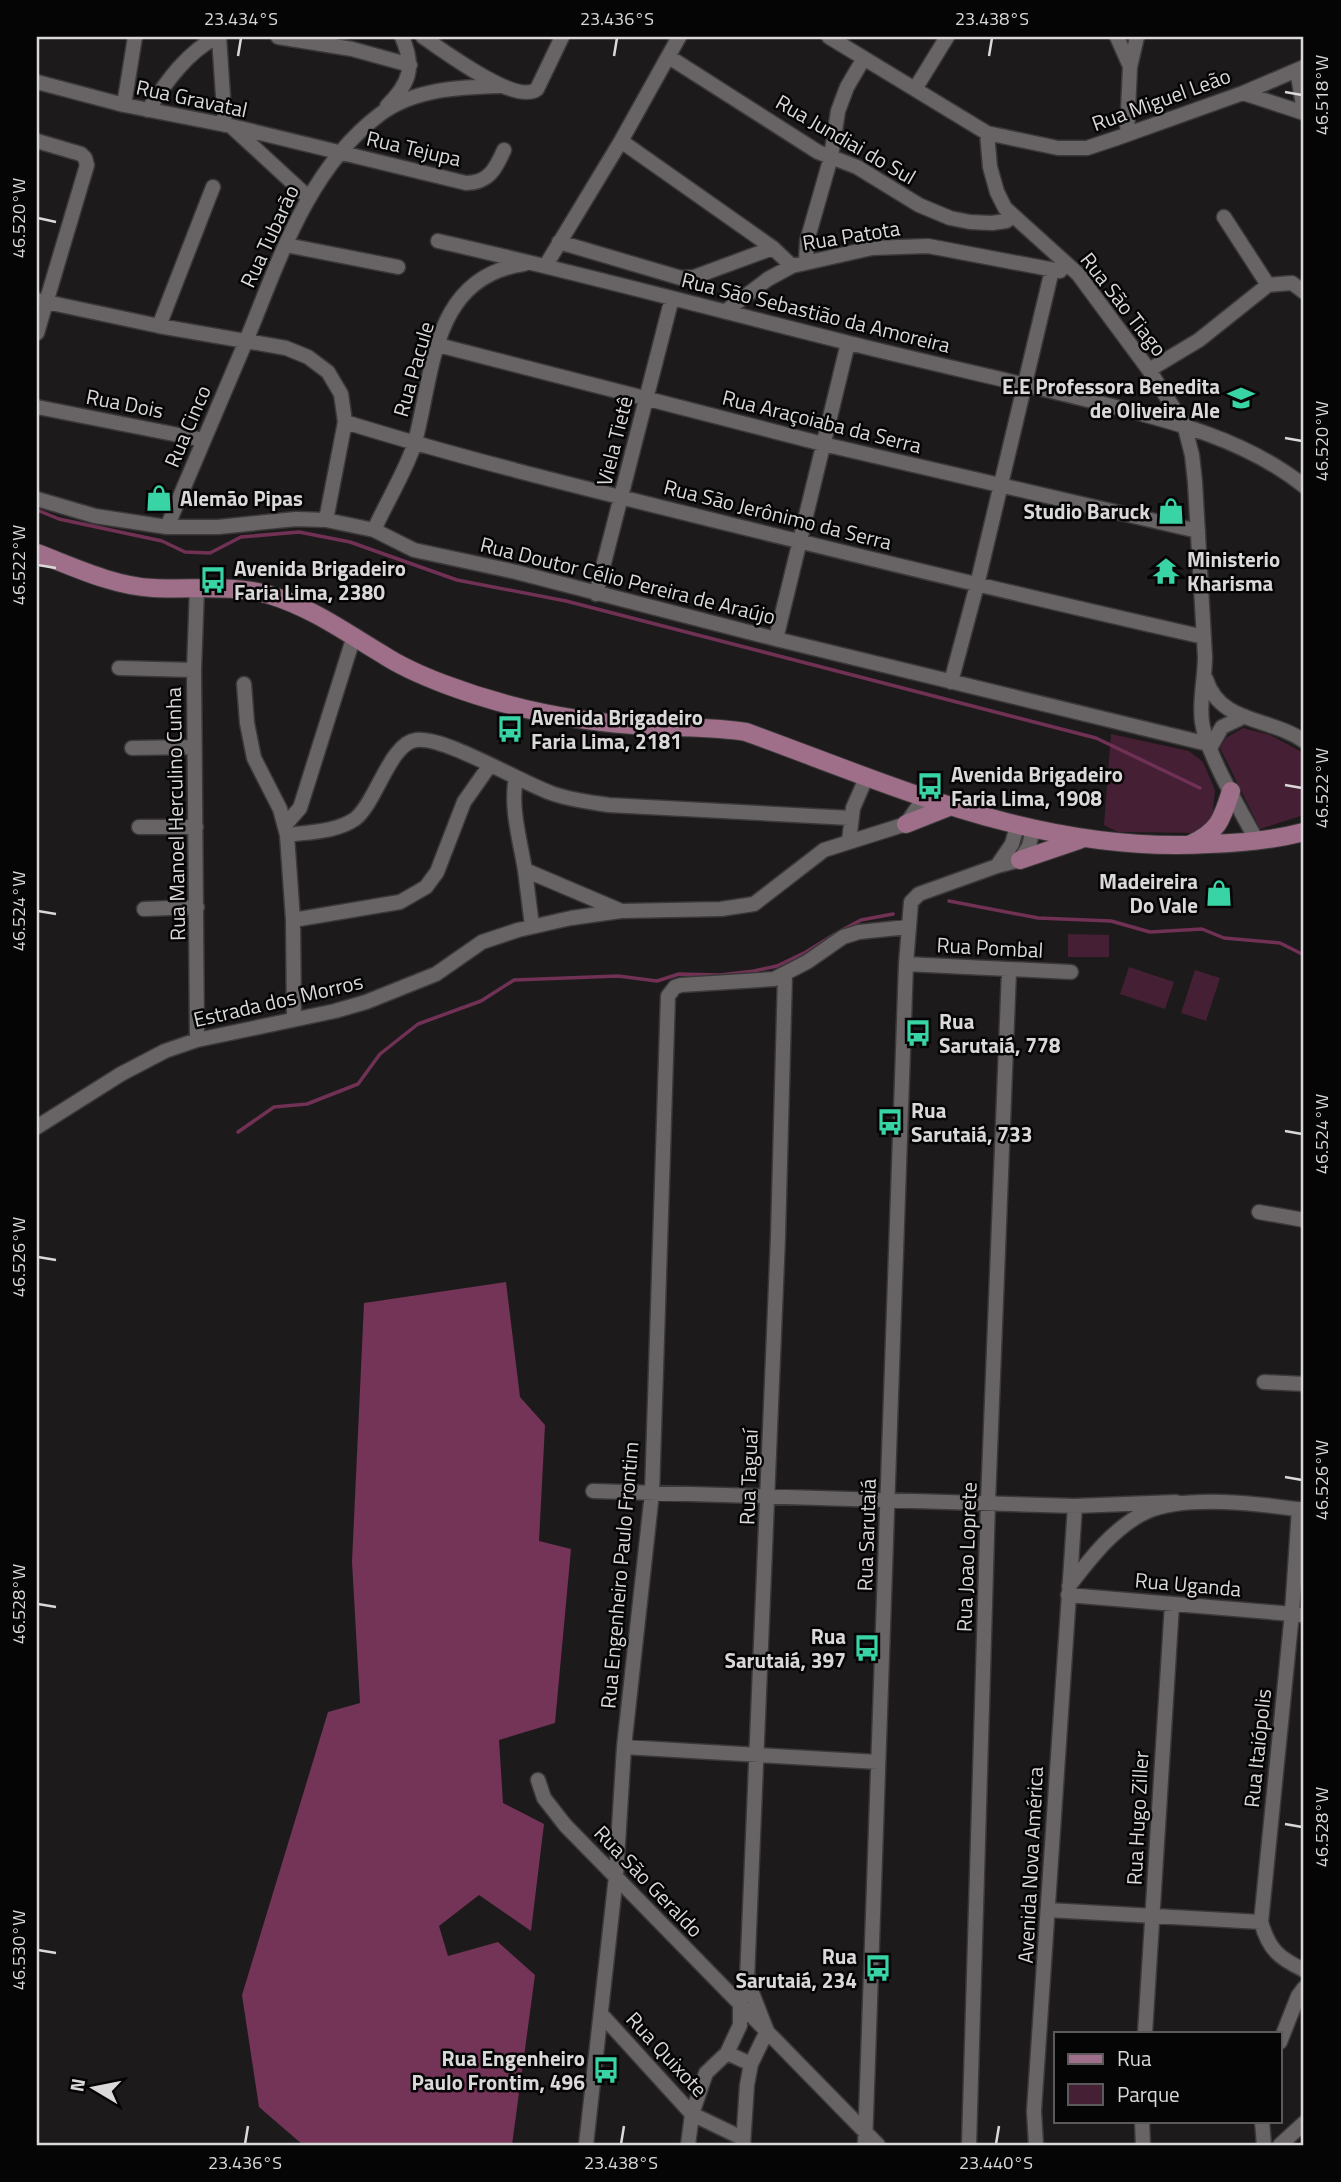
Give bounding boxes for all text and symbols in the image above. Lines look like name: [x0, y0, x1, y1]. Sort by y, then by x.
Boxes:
text: 23.434°S: [204, 5, 278, 32]
text: 23.436°S: [580, 5, 654, 32]
text: 23.438°S: [955, 5, 1029, 32]
text: 46.518°W: [1308, 55, 1335, 135]
street label: Rua Miguel Leão: [1087, 59, 1235, 139]
street label: Rua Gravatal: [133, 71, 251, 125]
street label: Rua Jundiai do Sul: [770, 86, 922, 192]
street label: Rua Tejupa: [364, 122, 465, 175]
text: 46.520°W: [5, 178, 32, 258]
street label: Rua Tubarão: [231, 179, 307, 293]
street label: Rua Patota: [800, 211, 903, 258]
street label: Rua São Tiago: [1073, 245, 1175, 363]
street label: Rua São Sebastião da Amoreira: [678, 263, 954, 361]
street label: Rua Pacule: [384, 318, 442, 420]
place label: E.E Professora Benedita de Oliveira Ale: [1002, 370, 1220, 426]
street label: Rua Dois: [84, 380, 166, 426]
street label: Rua Cinco: [155, 380, 219, 472]
street label: Rua Araçoiaba da Serra: [719, 381, 925, 461]
school or university icon: E.E Professora Benedita de Oliveira Ale: [1226, 383, 1256, 413]
street label: Viela Tietê: [587, 393, 641, 489]
text: 46.520°W: [1308, 401, 1335, 481]
street label: Rua São Jerônimo da Serra: [661, 470, 896, 558]
place label: Alemão Pipas: [180, 482, 303, 514]
shop icon: Alemão Pipas: [144, 483, 174, 513]
place label: Studio Baruck: [1024, 495, 1150, 527]
shop icon: Studio Baruck: [1156, 496, 1186, 526]
text: 46.522°W: [5, 525, 32, 605]
street label: Rua Doutor Célio Pereira de Araújo: [477, 528, 779, 632]
place label: Ministerio Kharisma: [1187, 543, 1280, 599]
place label: Avenida Brigadeiro Faria Lima, 2380: [234, 552, 406, 608]
temple icon: Ministerio Kharisma: [1151, 556, 1181, 586]
bus stop icon: Avenida Brigadeiro Faria Lima, 2380: [198, 565, 228, 595]
street label: Rua Manoel Herculino Cunha: [157, 686, 193, 941]
place label: Avenida Brigadeiro Faria Lima, 2181: [531, 701, 703, 757]
bus stop icon: Avenida Brigadeiro Faria Lima, 2181: [495, 714, 525, 744]
text: 46.522°W: [1308, 748, 1335, 828]
place label: Avenida Brigadeiro Faria Lima, 1908: [951, 758, 1123, 814]
bus stop icon: Avenida Brigadeiro Faria Lima, 1908: [915, 771, 945, 801]
place label: Madeireira Do Vale: [1099, 865, 1198, 921]
text: 46.524°W: [5, 871, 32, 951]
shop icon: Madeireira Do Vale: [1204, 878, 1234, 908]
street label: Rua Pombal: [936, 928, 1044, 966]
street label: Estrada dos Morros: [190, 965, 366, 1035]
place label: Rua Sarutaiá, 778: [939, 1005, 1061, 1061]
bus stop icon: Rua Sarutaiá, 778: [903, 1018, 933, 1048]
place label: Rua Sarutaiá, 733: [911, 1094, 1033, 1150]
text: 46.524°W: [1308, 1094, 1335, 1174]
bus stop icon: Rua Sarutaiá, 733: [875, 1107, 905, 1137]
text: 46.526°W: [5, 1217, 32, 1297]
street label: Rua Taguaí: [730, 1427, 766, 1525]
street label: Rua Engenheiro Paulo Frontim: [591, 1440, 647, 1710]
text: 46.526°W: [1308, 1440, 1335, 1520]
street label: Rua Sarutaiá: [848, 1478, 884, 1592]
street label: Rua Joao Loprete: [947, 1481, 985, 1633]
street label: Rua Uganda: [1133, 1563, 1243, 1605]
text: 46.528°W: [5, 1564, 32, 1644]
place label: Rua Sarutaiá, 397: [724, 1620, 846, 1676]
bus stop icon: Rua Sarutaiá, 397: [852, 1633, 882, 1663]
street label: Rua Itaiópolis: [1235, 1687, 1279, 1809]
street label: Rua Hugo Ziller: [1118, 1750, 1156, 1886]
street label: Avenida Nova América: [1009, 1765, 1051, 1964]
text: 46.528°W: [1308, 1787, 1335, 1867]
street label: Rua São Geraldo: [587, 1818, 711, 1944]
text: 46.530°W: [5, 1910, 32, 1990]
place label: Rua Sarutaiá, 234: [735, 1940, 857, 1996]
bus stop icon: Rua Sarutaiá, 234: [863, 1953, 893, 1983]
street label: Rua Quixote: [619, 2004, 715, 2104]
legend: [1054, 2032, 1282, 2122]
place label: Rua Engenheiro Paulo Frontim, 496: [411, 2042, 585, 2098]
text: Rua: [1117, 2042, 1152, 2074]
north arrow: [60, 2052, 130, 2122]
bus stop icon: Rua Engenheiro Paulo Frontim, 496: [591, 2055, 621, 2085]
text: N: [61, 2076, 92, 2094]
text: Parque: [1117, 2078, 1180, 2110]
text: 23.436°S: [208, 2149, 282, 2176]
text: 23.438°S: [584, 2149, 658, 2176]
text: 23.440°S: [959, 2149, 1033, 2176]

